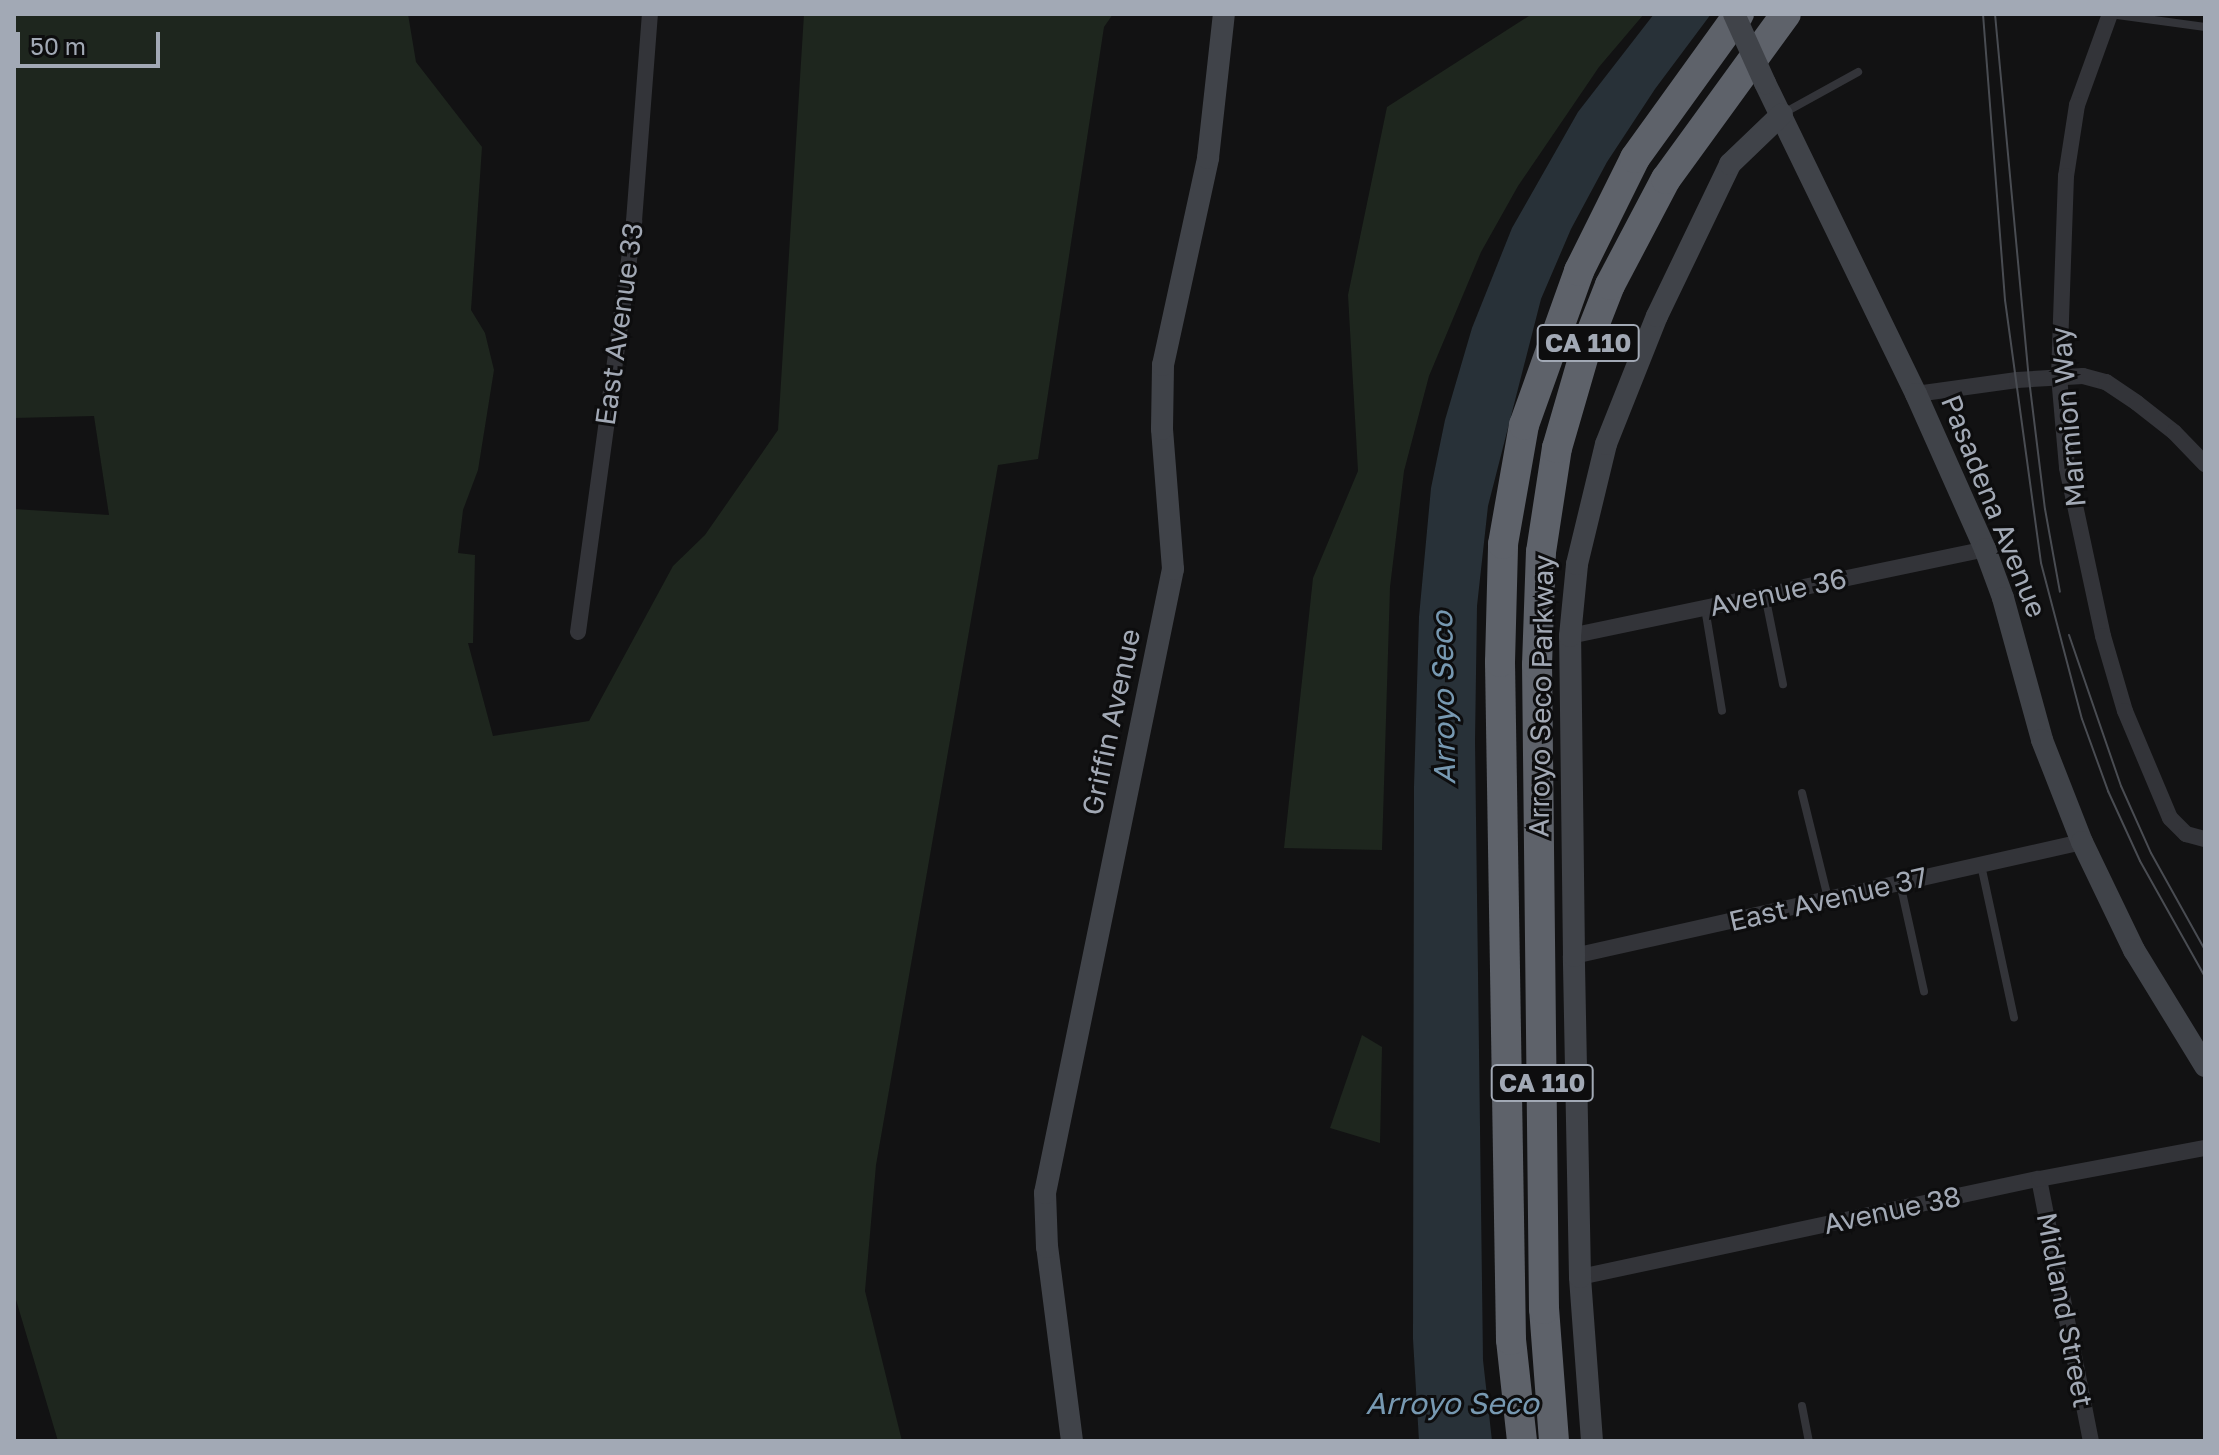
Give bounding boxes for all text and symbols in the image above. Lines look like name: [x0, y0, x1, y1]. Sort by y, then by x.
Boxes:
scale bar: [20, 16, 164, 66]
text: 50 m: [30, 31, 86, 60]
street label: East Avenue 33: [588, 221, 650, 427]
road number: CA 110: [1536, 321, 1640, 365]
street label: Marmion Way: [2043, 325, 2093, 509]
street label: Pasadena Avenue: [1934, 390, 2054, 622]
street label: Arroyo Seco Parkway: [1522, 554, 1560, 838]
street label: Avenue 36: [1706, 561, 1850, 623]
water label: Arroyo Seco: [1423, 611, 1463, 785]
street label: Griffin Avenue: [1075, 626, 1147, 818]
street label: East Avenue 37: [1725, 860, 1931, 938]
road number: CA 110: [1490, 1061, 1594, 1105]
street label: Avenue 38: [1820, 1179, 1964, 1241]
street label: Midland Street: [2030, 1210, 2100, 1410]
water label: Arroyo Seco: [1365, 1385, 1539, 1421]

